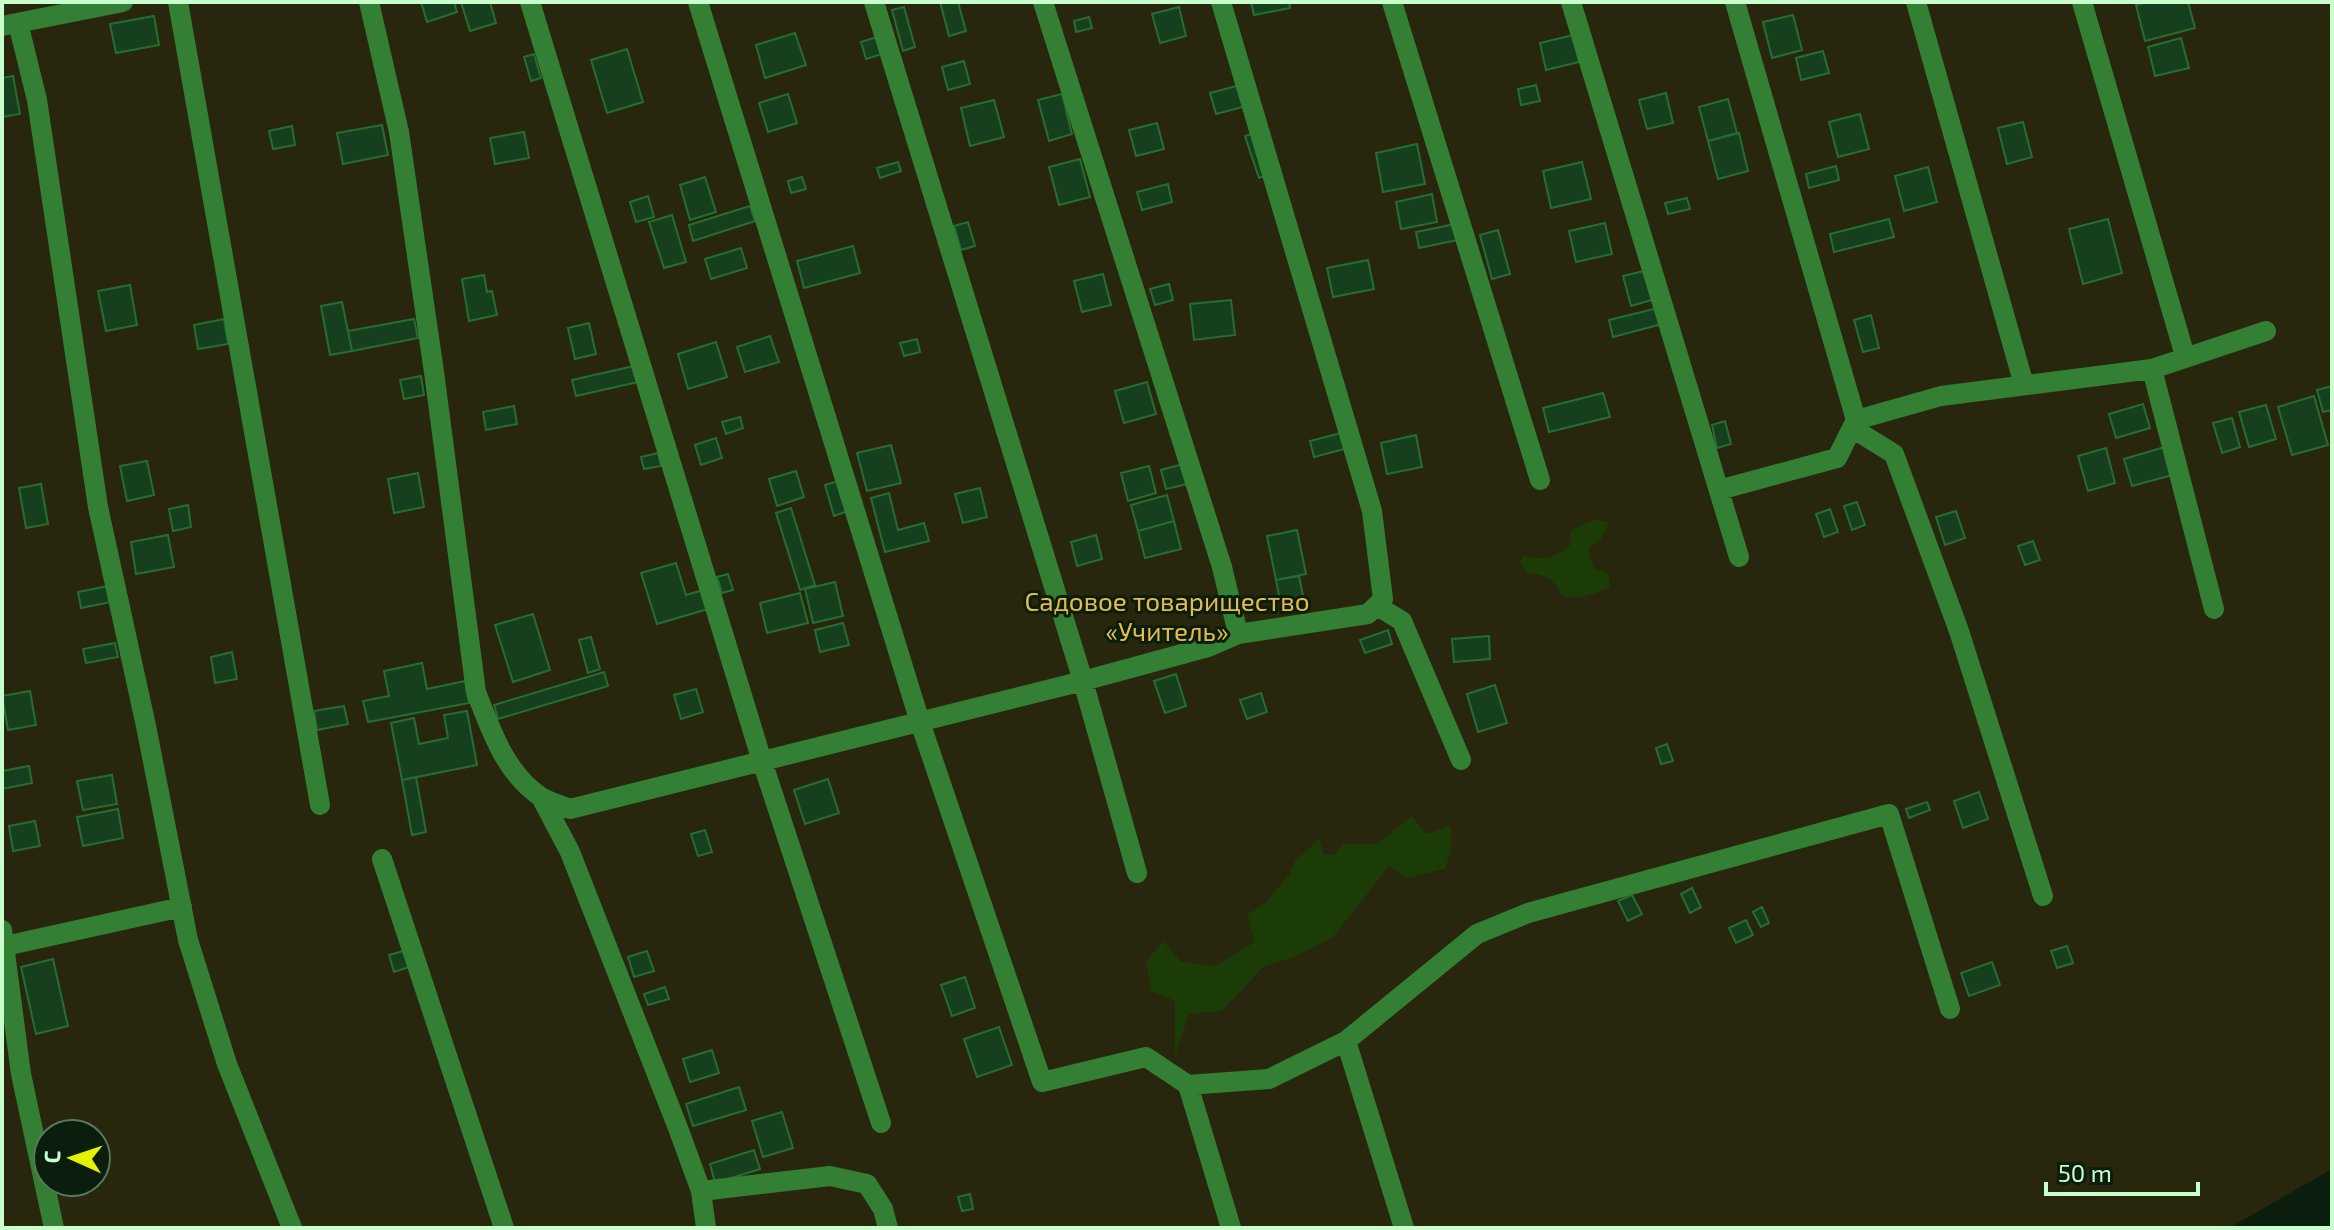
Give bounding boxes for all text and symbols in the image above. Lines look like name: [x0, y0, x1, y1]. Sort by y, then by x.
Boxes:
park label: Садовое товарищество «Учитель»: [1024, 585, 1310, 646]
north arrow: [32, 1118, 112, 1198]
scale bar: [2046, 1146, 2198, 1196]
text: С: [38, 1150, 64, 1164]
text: 50 m: [2058, 1158, 2112, 1187]

